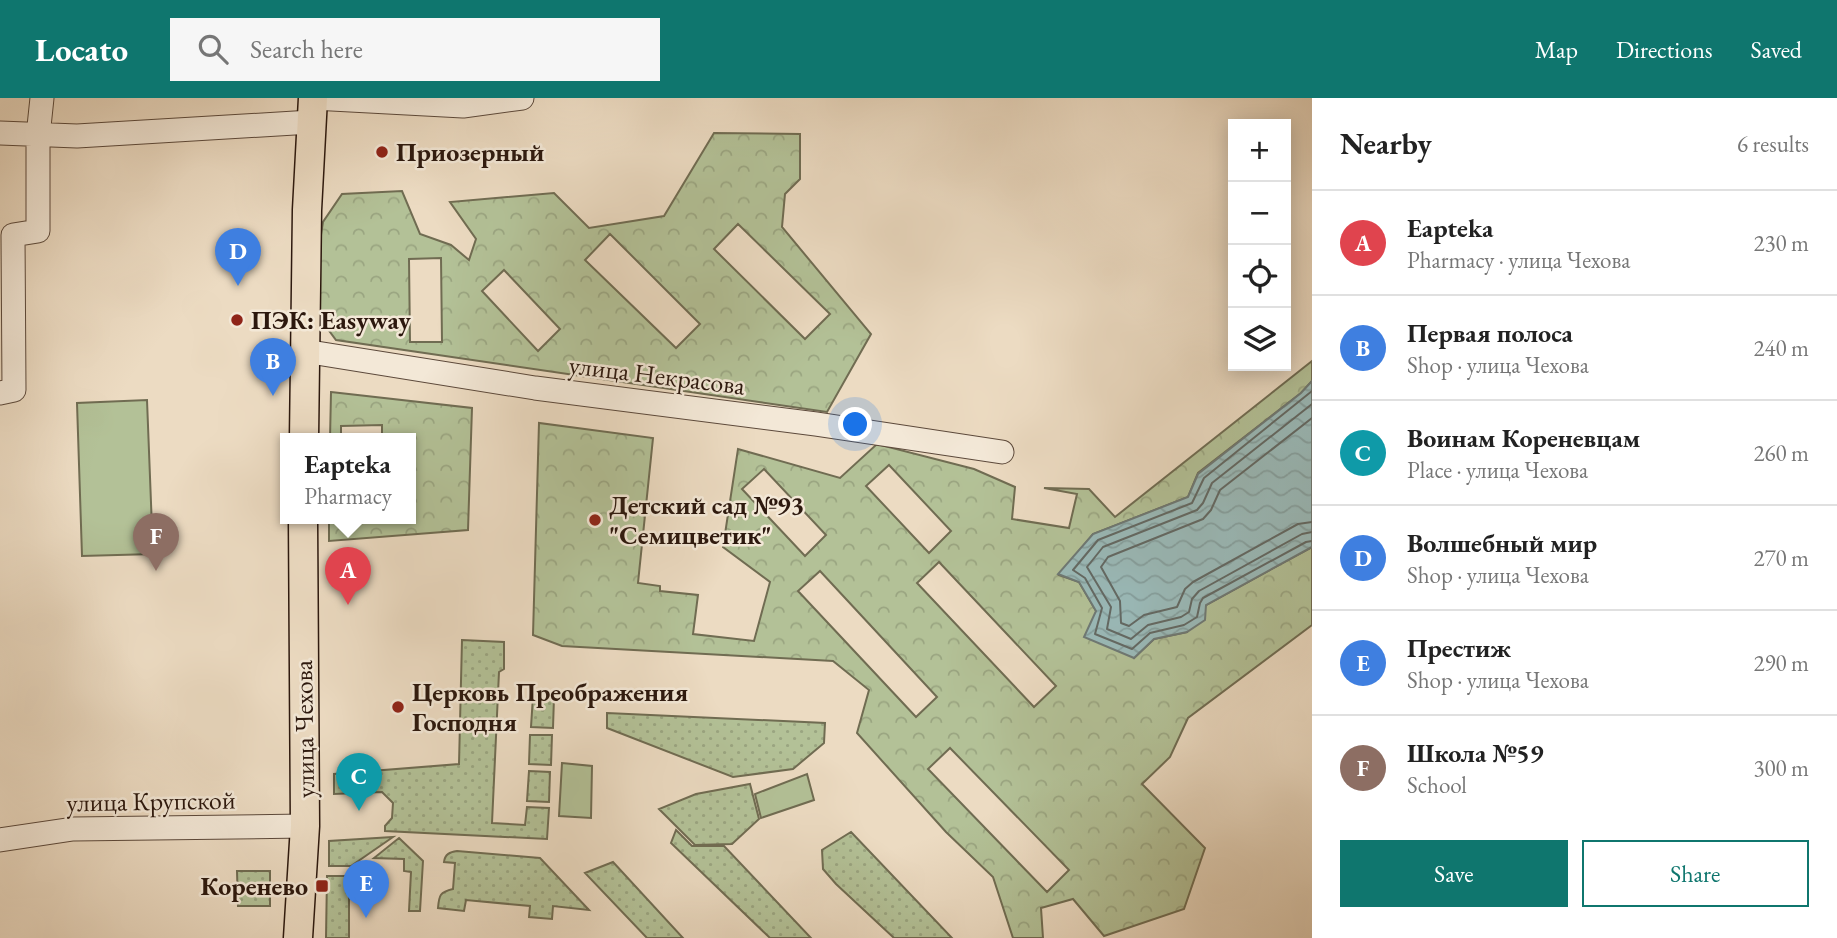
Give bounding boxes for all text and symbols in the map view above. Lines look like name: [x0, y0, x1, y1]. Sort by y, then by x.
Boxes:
search box: [170, 18, 660, 81]
text: Locato: [35, 28, 128, 71]
icon: search: [194, 30, 232, 68]
text: Search here: [250, 32, 363, 66]
text: Map: [1535, 34, 1578, 65]
text: Directions: [1616, 34, 1713, 65]
text: Saved: [1751, 34, 1802, 65]
map controls: [1228, 119, 1291, 371]
button: +: [1228, 119, 1291, 182]
text: Nearby: [1340, 124, 1432, 163]
text: 6 results: [1737, 129, 1809, 159]
place label: Приозерный: [396, 135, 544, 169]
marker: Приозерный: [374, 144, 390, 160]
button: −: [1228, 182, 1291, 245]
text: Eapteka: [1407, 211, 1494, 245]
pin: D: [215, 228, 261, 286]
text: A: [1355, 228, 1371, 258]
text: 230 m: [1753, 228, 1809, 258]
button: locate: [1228, 245, 1291, 308]
text: Pharmacy · улица Чехова: [1407, 245, 1630, 275]
place label: ПЭК: Easyway: [251, 303, 411, 337]
button: layers: [1228, 308, 1291, 371]
marker: ПЭК: Easyway: [229, 312, 245, 328]
text: Первая полоса: [1407, 316, 1573, 350]
text: B: [1356, 333, 1370, 363]
text: 240 m: [1753, 333, 1809, 363]
pin: B: [250, 338, 296, 396]
street label: улица Некрасова: [567, 347, 748, 403]
text: Shop · улица Чехова: [1407, 350, 1589, 380]
your location: [838, 407, 872, 441]
text: Воинам Кореневцам: [1407, 421, 1640, 455]
popup: [280, 433, 416, 524]
text: C: [1355, 438, 1371, 468]
text: 260 m: [1753, 438, 1809, 468]
text: Eapteka: [304, 447, 391, 481]
text: Place · улица Чехова: [1407, 455, 1588, 485]
text: Pharmacy: [304, 481, 392, 511]
place label: Детский сад №93 "Семицветик": [609, 488, 804, 552]
marker: Детский сад №93 "Семицветик": [587, 512, 603, 528]
pin: F: [133, 513, 179, 571]
text: Волшебный мир: [1407, 526, 1597, 560]
text: D: [1354, 543, 1372, 573]
text: 270 m: [1753, 543, 1809, 573]
pin: A: [325, 547, 371, 605]
text: Shop · улица Чехова: [1407, 560, 1589, 590]
text: Престиж: [1407, 631, 1511, 665]
text: E: [1356, 648, 1370, 678]
text: 290 m: [1753, 648, 1809, 678]
street label: улица Чехова: [286, 659, 322, 798]
text: Shop · улица Чехова: [1407, 665, 1589, 695]
place label: Церковь Преображения Господня: [412, 675, 688, 739]
marker: Церковь Преображения Господня: [390, 699, 406, 715]
text: Школа №59: [1407, 736, 1543, 770]
pin: C: [336, 753, 382, 811]
text: F: [1357, 753, 1369, 783]
text: 300 m: [1753, 753, 1809, 783]
text: School: [1407, 770, 1467, 800]
street label: улица Крупской: [66, 783, 236, 819]
button: Save: [1340, 840, 1568, 907]
button: Share: [1582, 840, 1809, 907]
pin: E: [343, 860, 389, 918]
place label: Коренево: [200, 869, 308, 903]
marker: Коренево: [314, 878, 330, 894]

